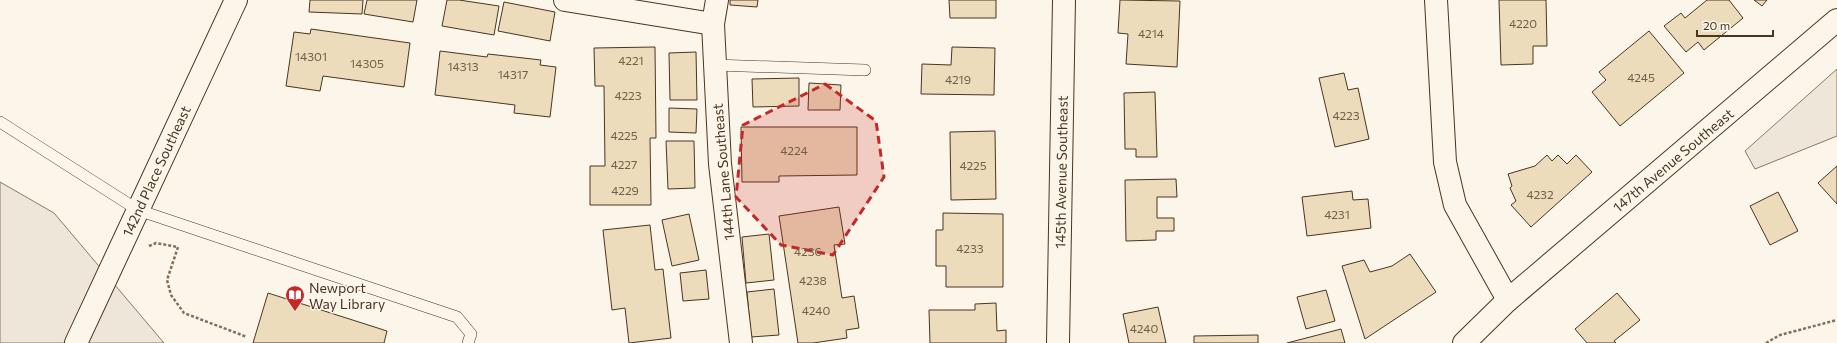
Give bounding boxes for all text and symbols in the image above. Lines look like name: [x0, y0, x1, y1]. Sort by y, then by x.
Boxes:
scale bar: [1697, 12, 1773, 38]
house number: 4220: [1509, 16, 1537, 30]
text: 20 m: [1703, 18, 1730, 32]
house number: 4214: [1138, 26, 1164, 40]
house number: 14301: [295, 49, 327, 63]
house number: 4221: [618, 53, 644, 67]
house number: 14305: [350, 56, 384, 70]
house number: 14313: [447, 59, 479, 73]
house number: 14317: [498, 67, 528, 81]
house number: 4245: [1627, 70, 1655, 84]
house number: 4219: [945, 72, 971, 86]
house number: 4223: [614, 88, 642, 102]
street label: 145th Avenue Southeast: [1051, 95, 1071, 249]
street label: 144th Lane Southeast: [709, 102, 737, 241]
street label: 142nd Place Southeast: [118, 103, 194, 239]
street label: 147th Avenue Southeast: [1609, 104, 1737, 215]
house number: 4223: [1332, 108, 1360, 122]
house number: 4225: [610, 128, 638, 142]
house number: 4224: [780, 143, 808, 157]
house number: 4227: [611, 157, 637, 171]
house number: 4225: [959, 158, 987, 172]
house number: 4229: [611, 183, 639, 197]
house number: 4232: [1526, 187, 1554, 201]
house number: 4231: [1324, 207, 1350, 221]
house number: 4233: [956, 241, 984, 255]
house number: 4236: [794, 244, 822, 258]
house number: 4238: [799, 273, 827, 287]
place label: Newport Way Library: [309, 279, 385, 312]
library icon: Newport Way Library: [284, 284, 306, 312]
house number: 4240: [802, 303, 830, 317]
house number: 4240: [1130, 321, 1158, 335]

